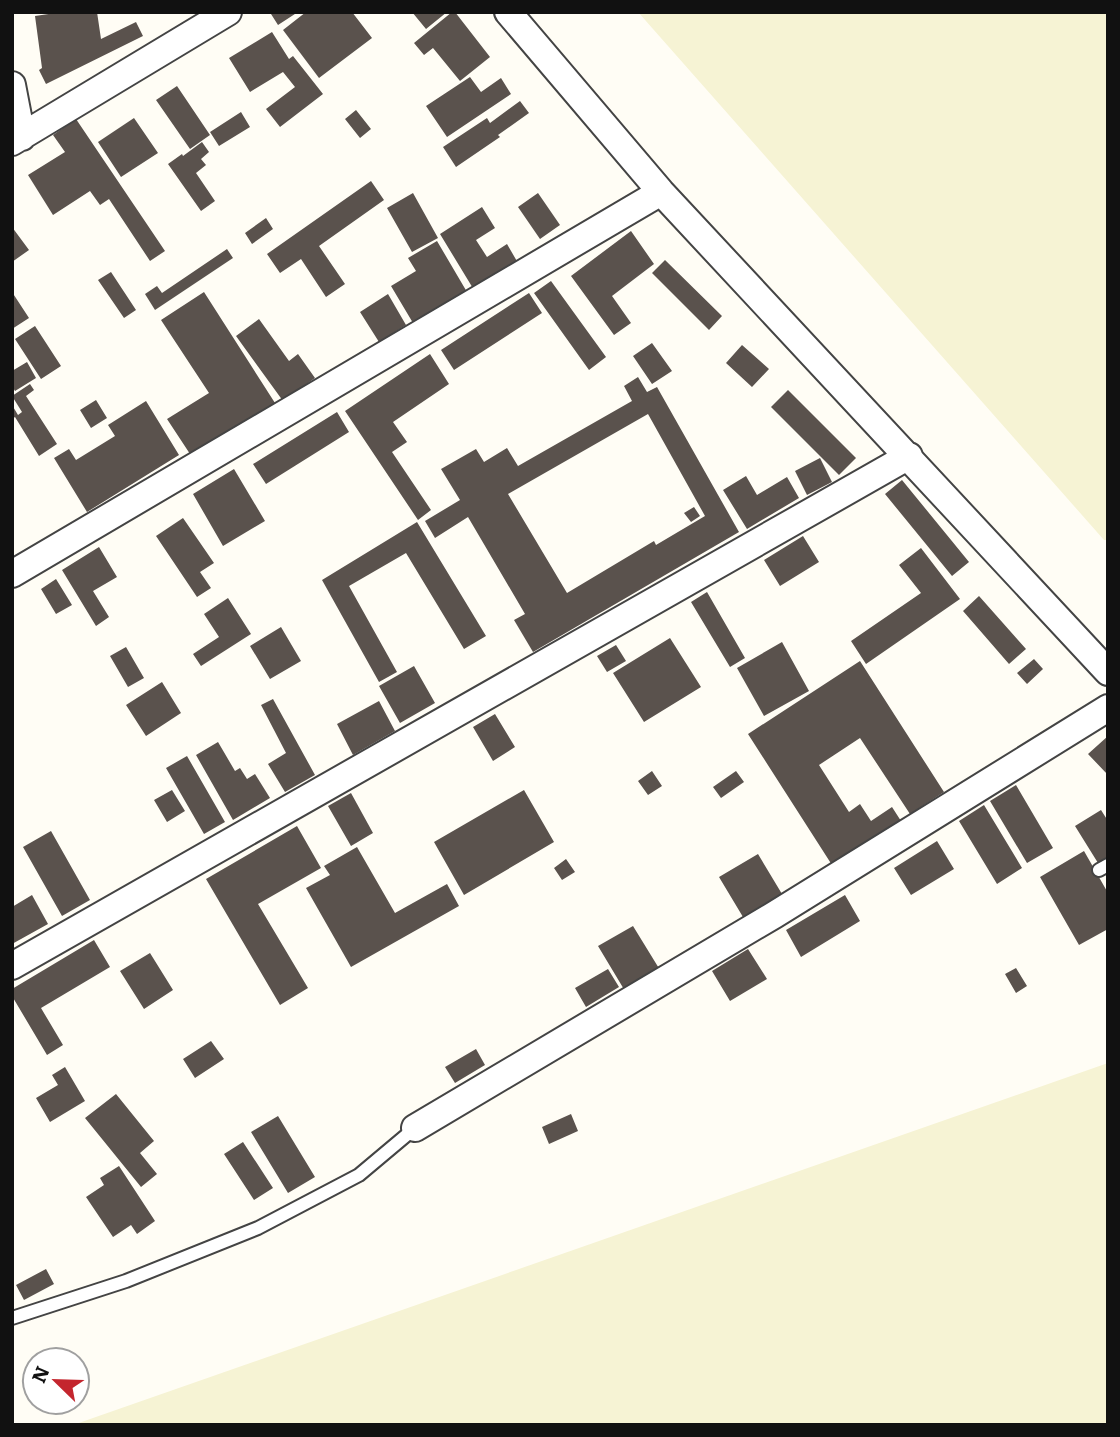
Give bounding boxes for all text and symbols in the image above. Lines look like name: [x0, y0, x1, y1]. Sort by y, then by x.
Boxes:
north arrow: [21, 1346, 91, 1416]
text: N: [23, 1361, 55, 1387]

